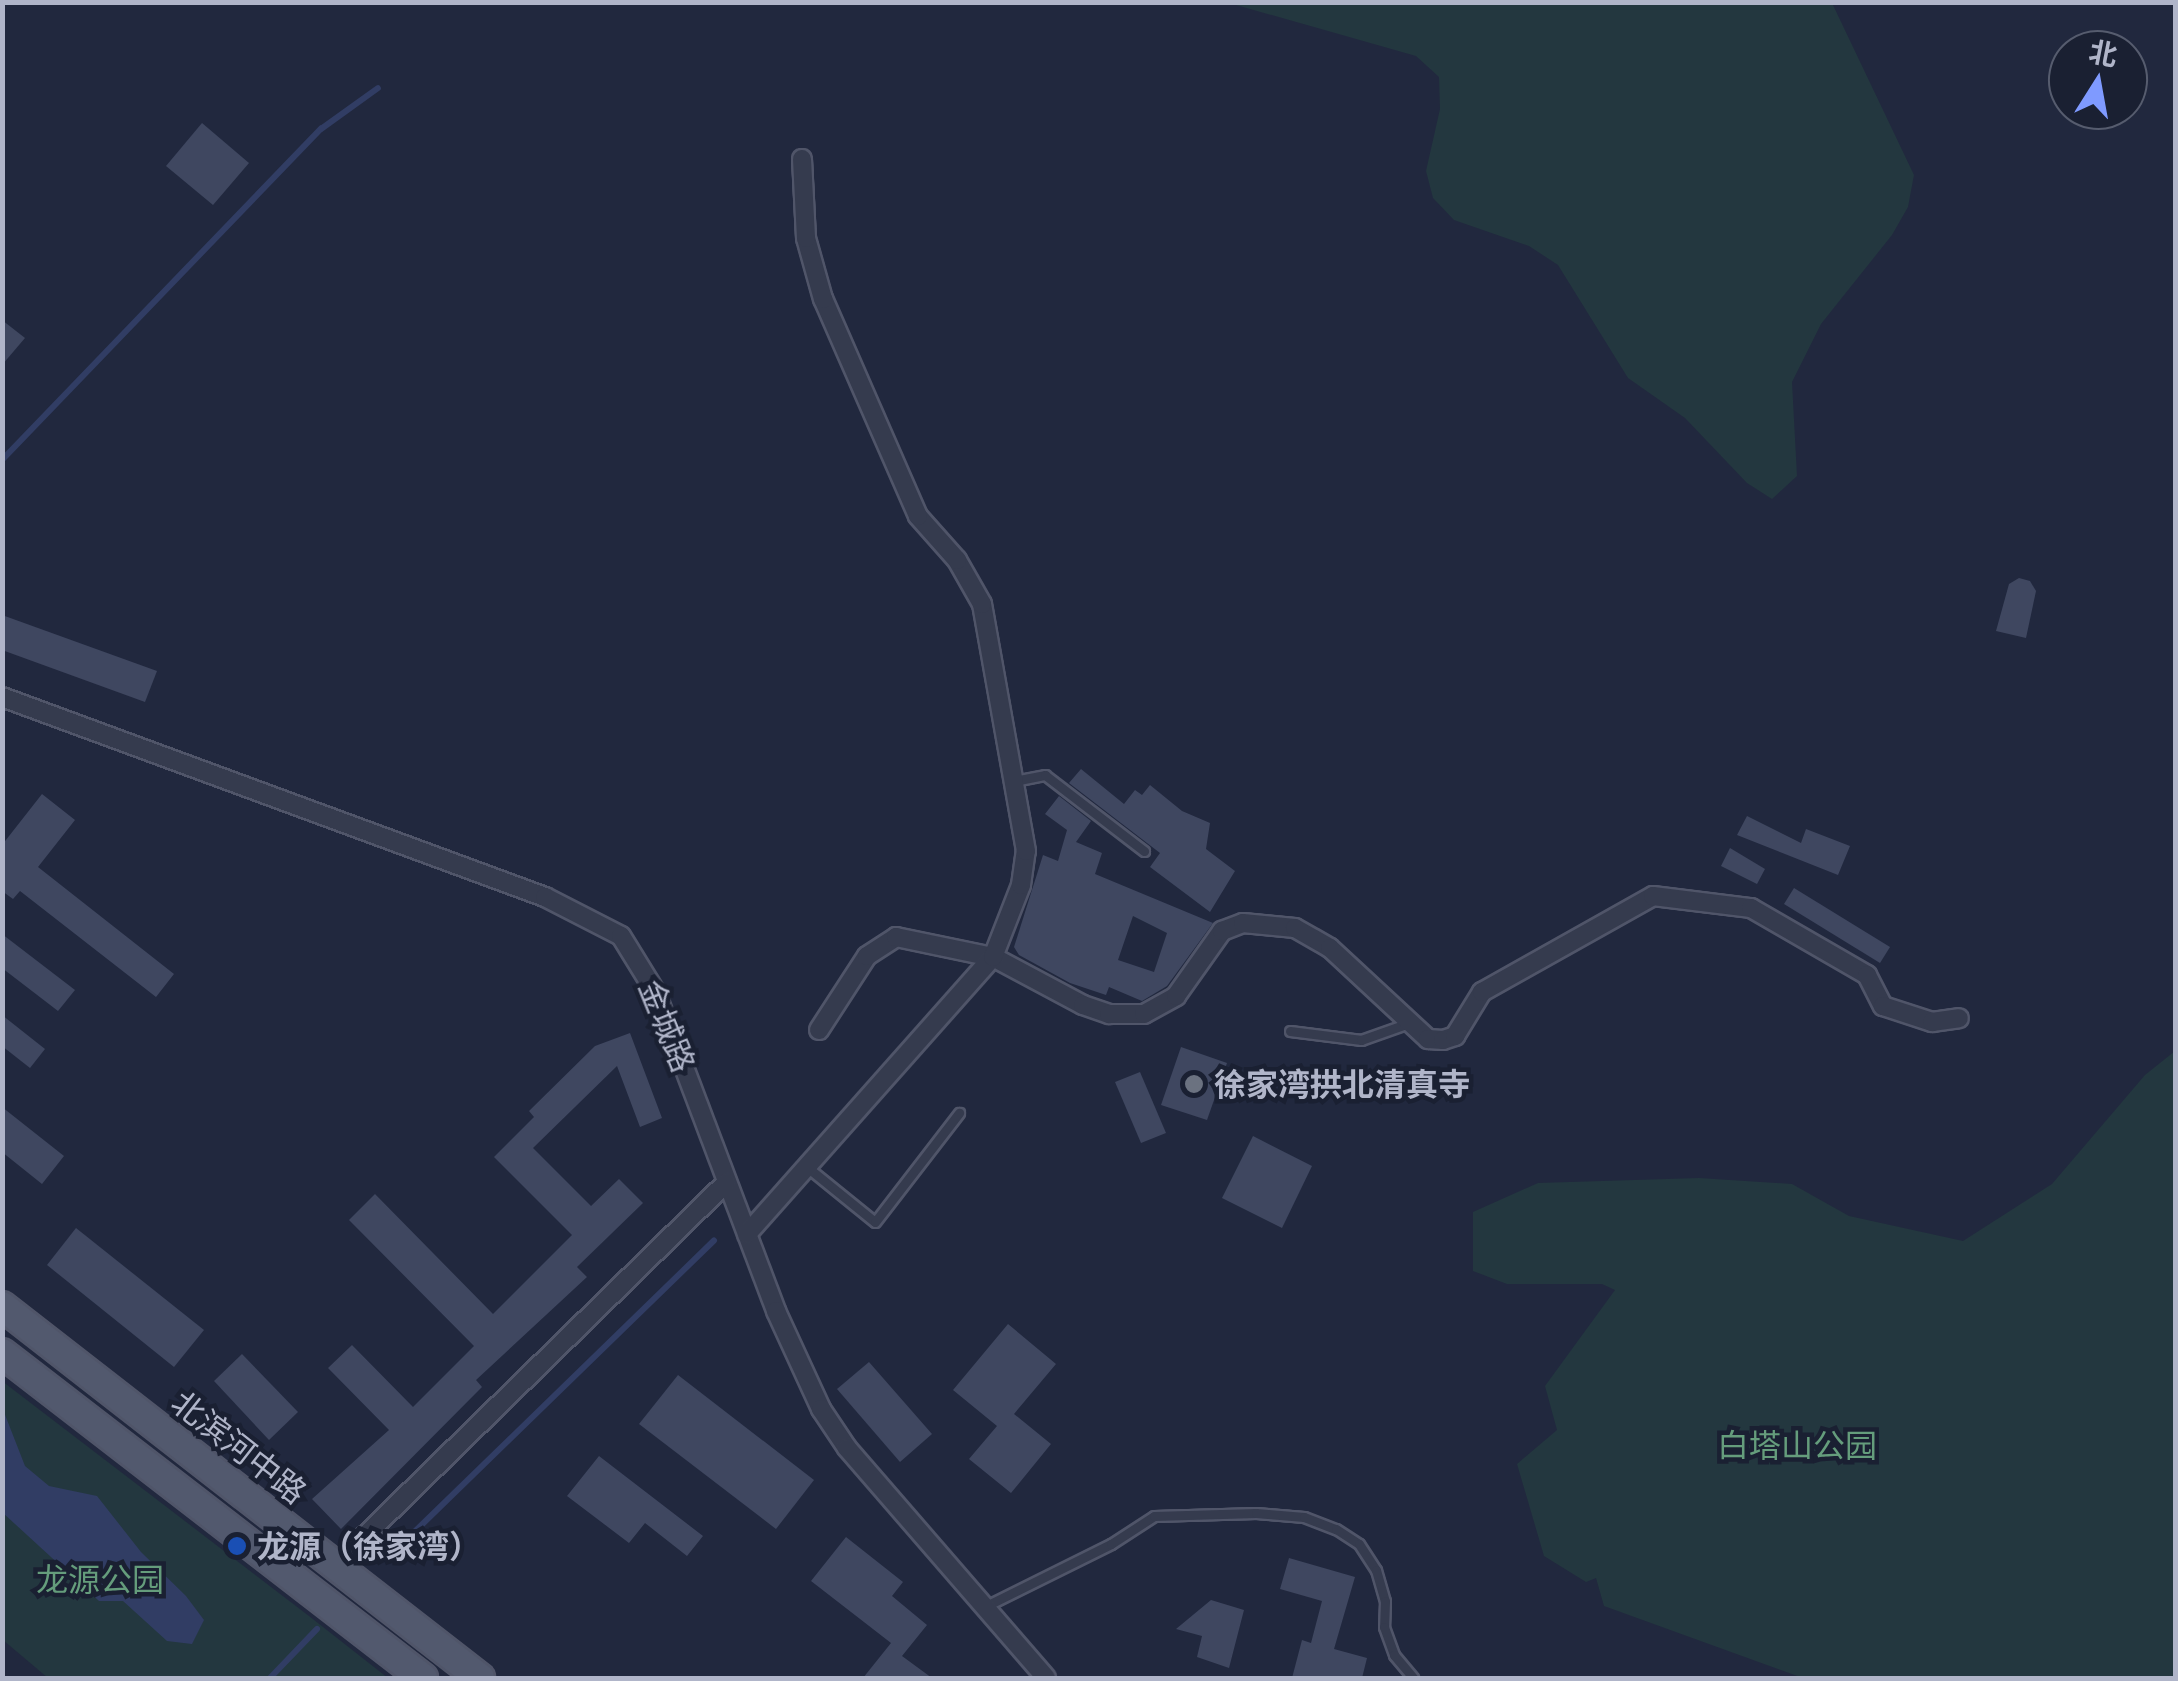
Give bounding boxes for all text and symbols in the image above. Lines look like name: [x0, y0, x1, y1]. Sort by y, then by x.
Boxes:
north arrow: [2048, 30, 2148, 130]
text: 北: [2086, 31, 2121, 74]
street label: 金城路: [631, 974, 703, 1078]
place label: 徐家湾拱北清真寺: [1214, 1065, 1470, 1103]
marker: 徐家湾拱北清真寺: [1183, 1073, 1205, 1095]
street label: 北滨河中路: [164, 1383, 314, 1511]
park label: 白塔山公园: [1717, 1426, 1877, 1464]
place label: 龙源（徐家湾）: [257, 1527, 481, 1565]
marker: 龙源（徐家湾）: [226, 1535, 248, 1557]
park label: 龙源公园: [36, 1560, 164, 1598]

